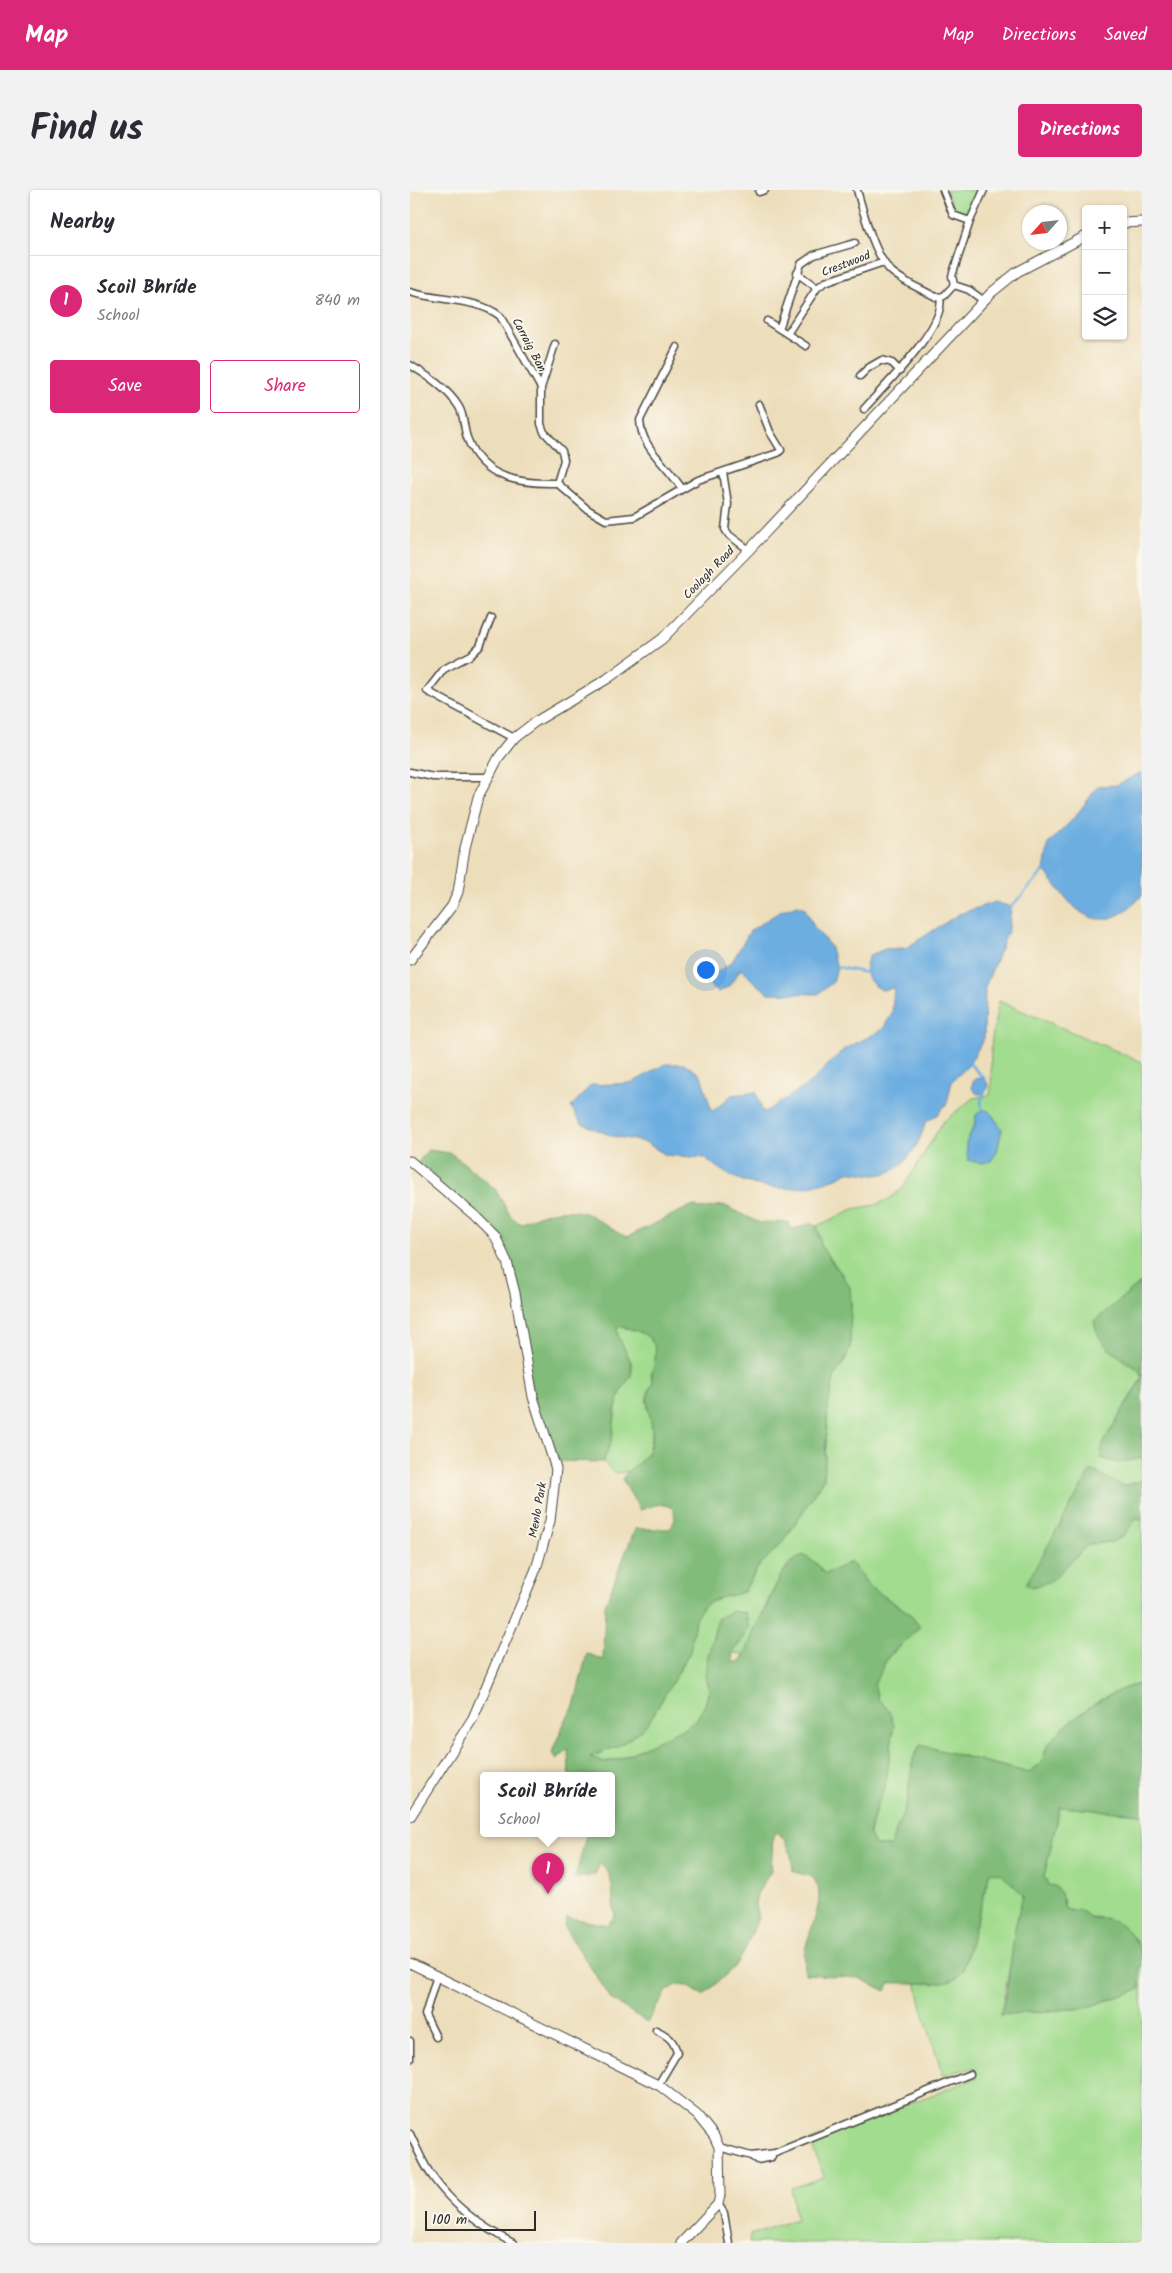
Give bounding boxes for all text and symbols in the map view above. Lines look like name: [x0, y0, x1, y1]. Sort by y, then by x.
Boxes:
text: Map: [25, 16, 68, 55]
text: Map: [942, 21, 974, 50]
text: Directions: [1002, 21, 1076, 50]
text: Saved: [1104, 21, 1147, 50]
text: Find us: [30, 102, 143, 158]
button: Directions: [1018, 104, 1142, 157]
north arrow: [1022, 205, 1067, 250]
map controls: [1082, 205, 1127, 340]
button: +: [1082, 205, 1127, 250]
text: Nearby: [50, 206, 115, 239]
street label: Crestwood: [819, 246, 874, 282]
button: −: [1082, 250, 1127, 295]
text: Scoil Bhríde: [97, 273, 197, 303]
text: 1: [64, 288, 68, 313]
text: 840 m: [314, 288, 360, 313]
button: layers: [1082, 295, 1127, 340]
text: School: [97, 303, 140, 328]
street label: Carraig Ban: [507, 314, 551, 376]
button: Save: [50, 360, 200, 413]
button: Share: [210, 360, 360, 413]
street label: Coolagh Road: [679, 541, 740, 604]
your location: [693, 957, 719, 983]
street label: Menlo Park: [524, 1480, 552, 1539]
popup: [480, 1772, 615, 1837]
text: Scoil Bhríde: [498, 1777, 597, 1807]
text: School: [498, 1807, 540, 1832]
pin: 1: [532, 1853, 564, 1894]
scale bar: [425, 2208, 536, 2231]
text: 100 m: [432, 2209, 467, 2231]

